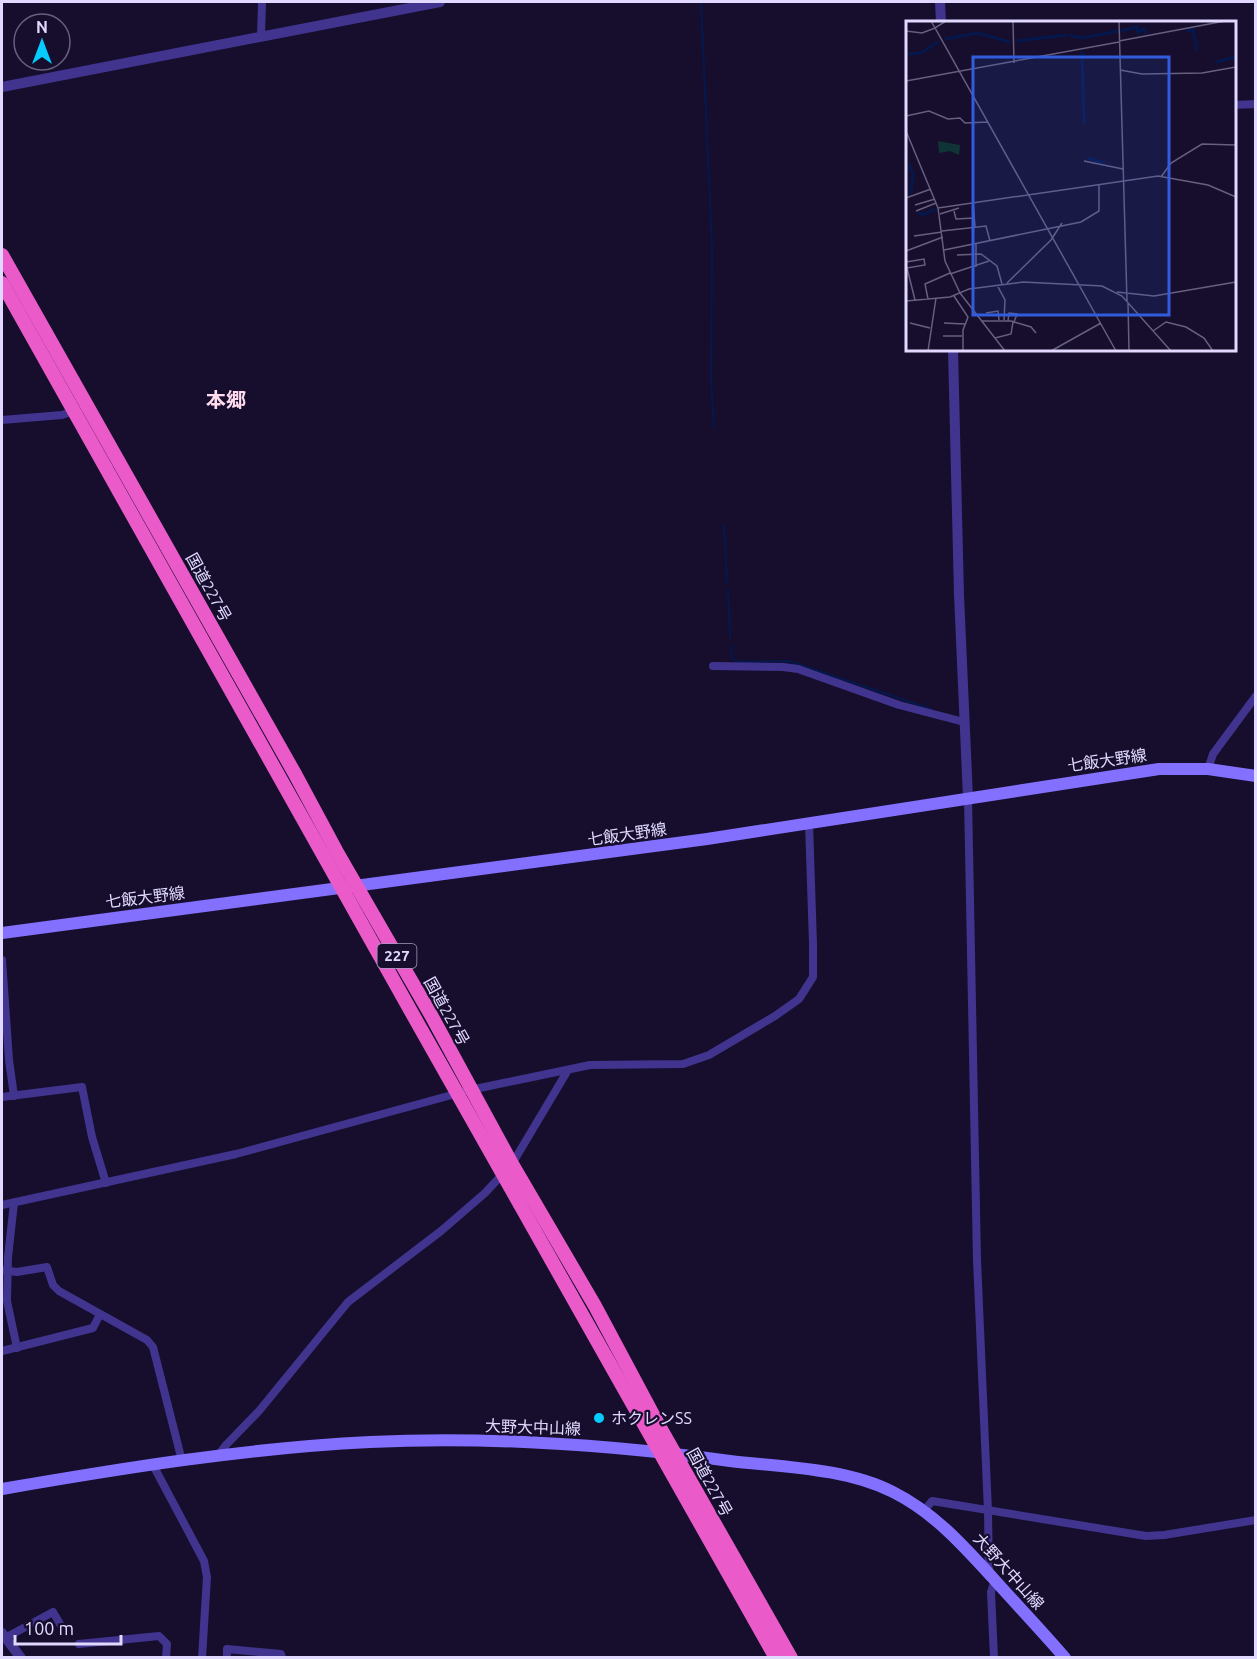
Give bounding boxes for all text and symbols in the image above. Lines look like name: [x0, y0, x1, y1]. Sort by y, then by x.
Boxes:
north arrow: [12, 12, 72, 72]
text: N: [36, 18, 48, 36]
inset map: [906, 21, 1236, 351]
district label: 本郷: [206, 388, 246, 411]
street label: 国道227号: [183, 550, 235, 624]
street label: 七飯大野線: [1066, 746, 1148, 774]
street label: 七飯大野線: [586, 820, 668, 848]
street label: 七飯大野線: [104, 883, 186, 911]
road number: 227: [378, 944, 416, 968]
street label: 国道227号: [421, 974, 473, 1048]
place label: ホクレンSS: [611, 1409, 692, 1427]
marker: ホクレンSS: [592, 1411, 606, 1425]
street label: 大野大中山線: [485, 1416, 581, 1438]
street label: 国道227号: [684, 1445, 736, 1519]
street label: 大野大中山線: [970, 1529, 1048, 1613]
scale bar: [15, 1608, 122, 1646]
text: 100 m: [24, 1618, 74, 1638]

